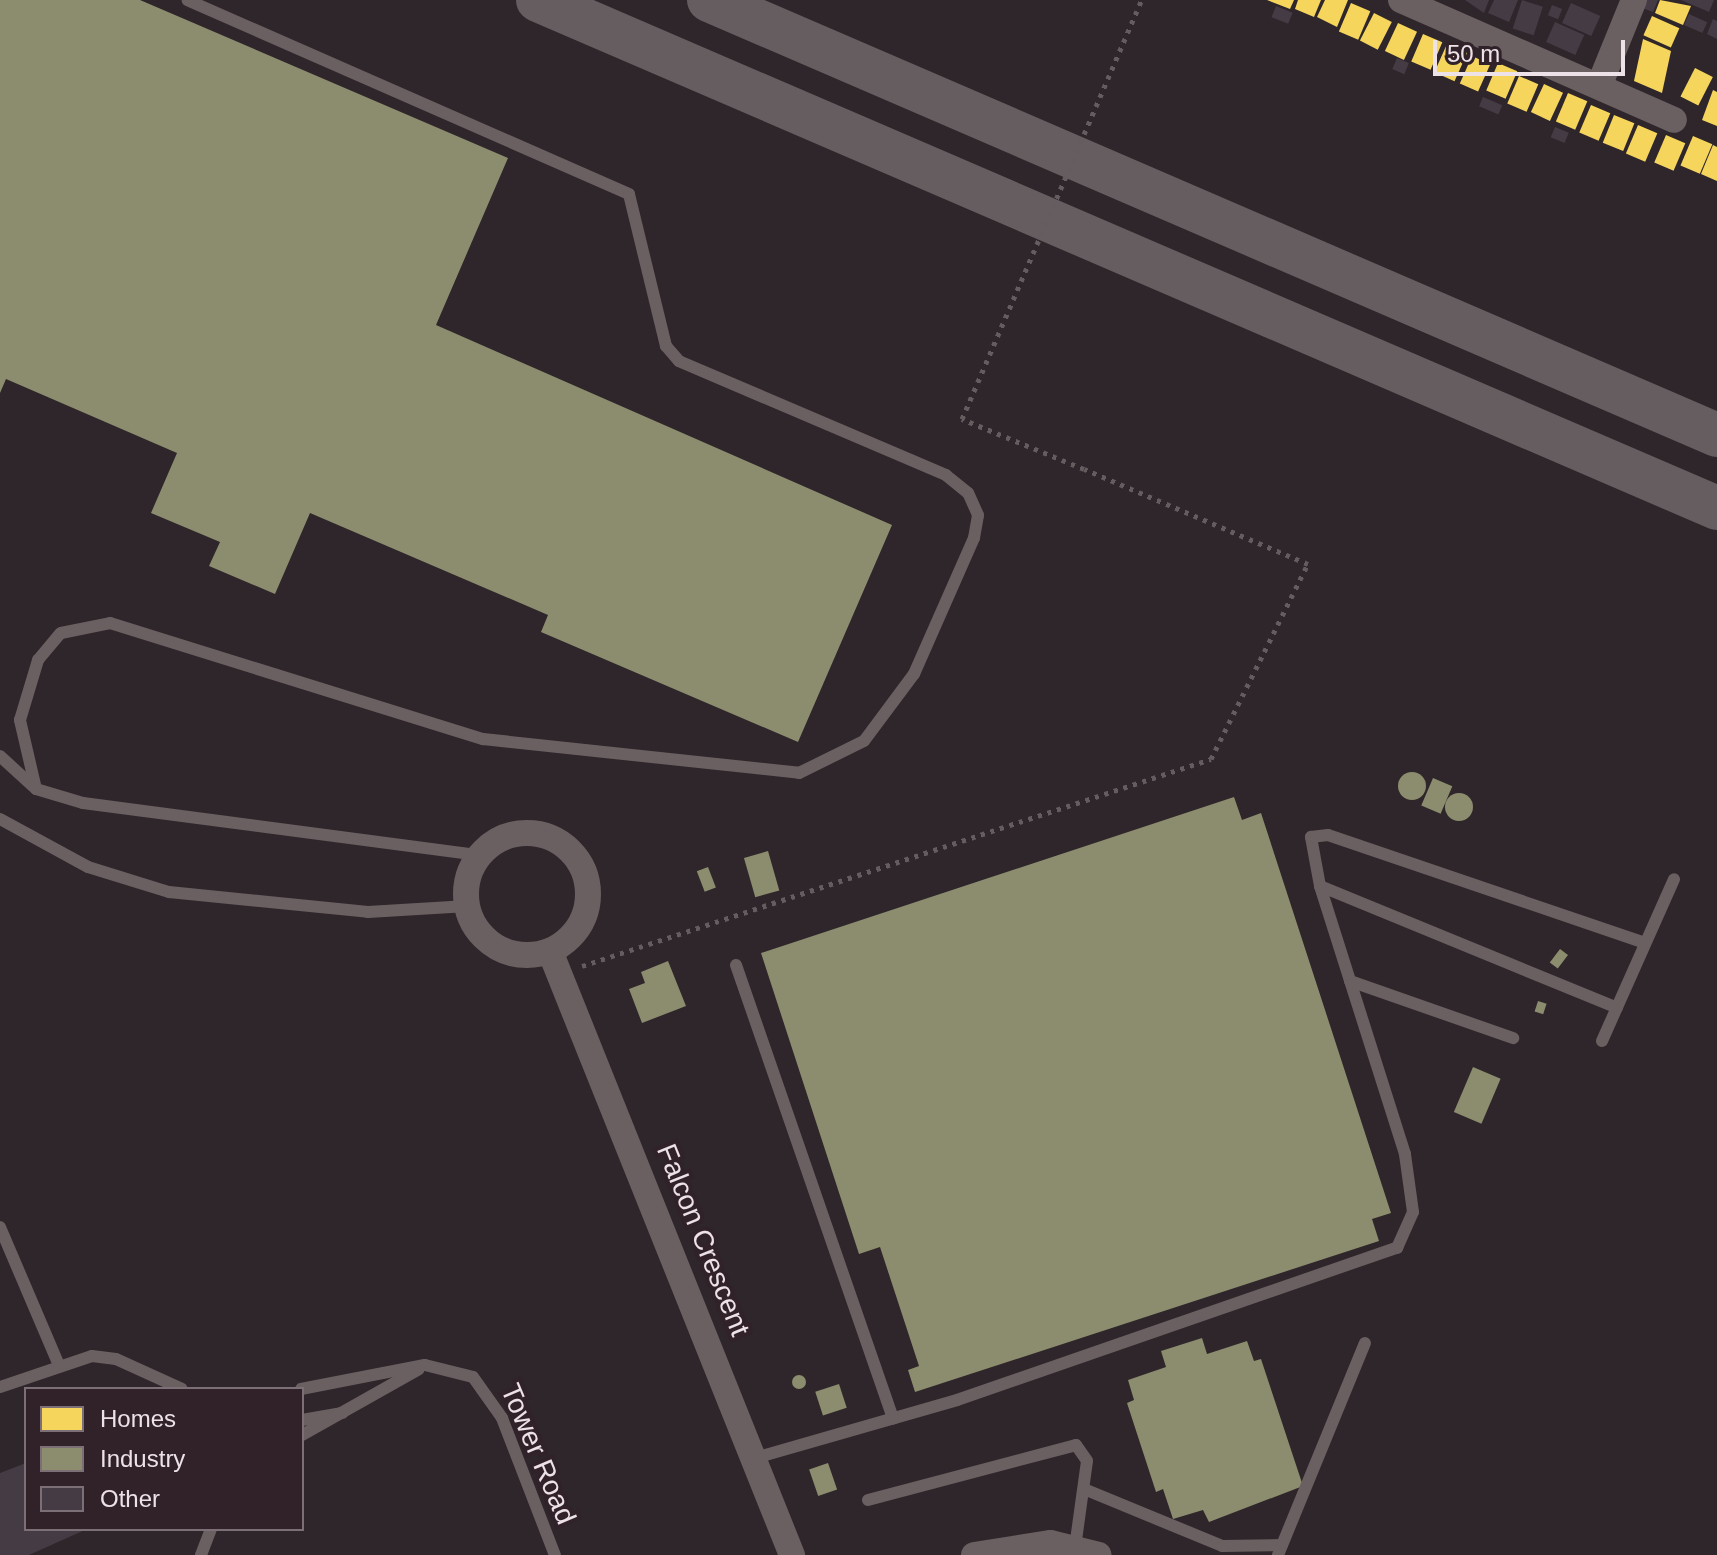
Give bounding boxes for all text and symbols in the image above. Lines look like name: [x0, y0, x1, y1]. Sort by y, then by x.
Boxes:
scale bar: [1437, 24, 1629, 74]
text: 50 m: [1447, 40, 1500, 67]
street label: Falcon Crescent: [649, 1139, 757, 1341]
street label: Tower Road: [493, 1379, 583, 1529]
legend: [24, 1387, 304, 1531]
text: Homes: [100, 1405, 176, 1432]
text: Industry: [100, 1445, 185, 1472]
text: Other: [100, 1485, 160, 1512]

